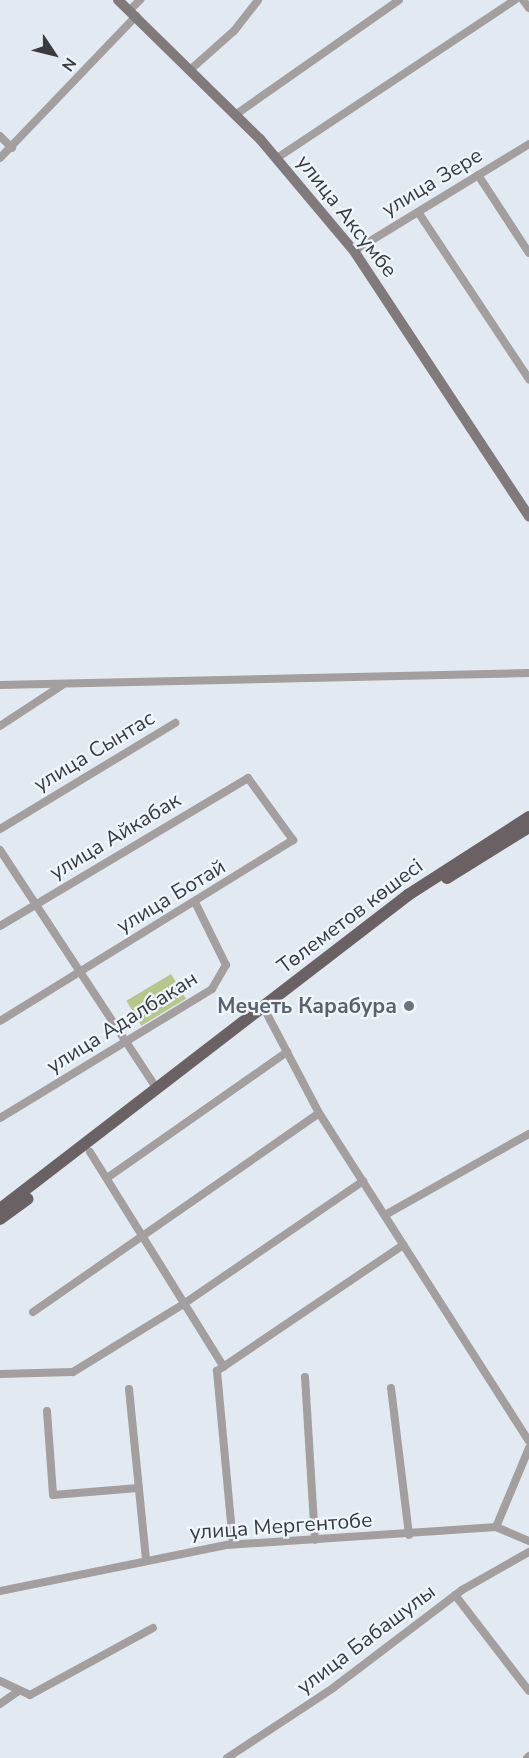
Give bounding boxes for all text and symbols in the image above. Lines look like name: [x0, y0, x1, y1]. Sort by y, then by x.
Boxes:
north arrow: [24, 24, 84, 84]
text: N: [56, 53, 81, 76]
street label: улица Зере: [377, 142, 487, 222]
street label: улица Аксумбе: [291, 150, 403, 282]
street label: улица Сынтас: [29, 705, 159, 797]
street label: улица Айкабак: [45, 787, 185, 885]
street label: Төлеметов көшесі: [272, 853, 428, 979]
street label: улица Ботай: [112, 854, 230, 938]
street label: улица Адалбакан: [42, 965, 202, 1079]
place label: Мечеть Карабура: [217, 993, 397, 1019]
marker: Мечеть Карабура: [402, 999, 416, 1013]
street label: улица Мергентобе: [189, 1507, 373, 1545]
street label: улица Бабашулы: [292, 1579, 440, 1699]

